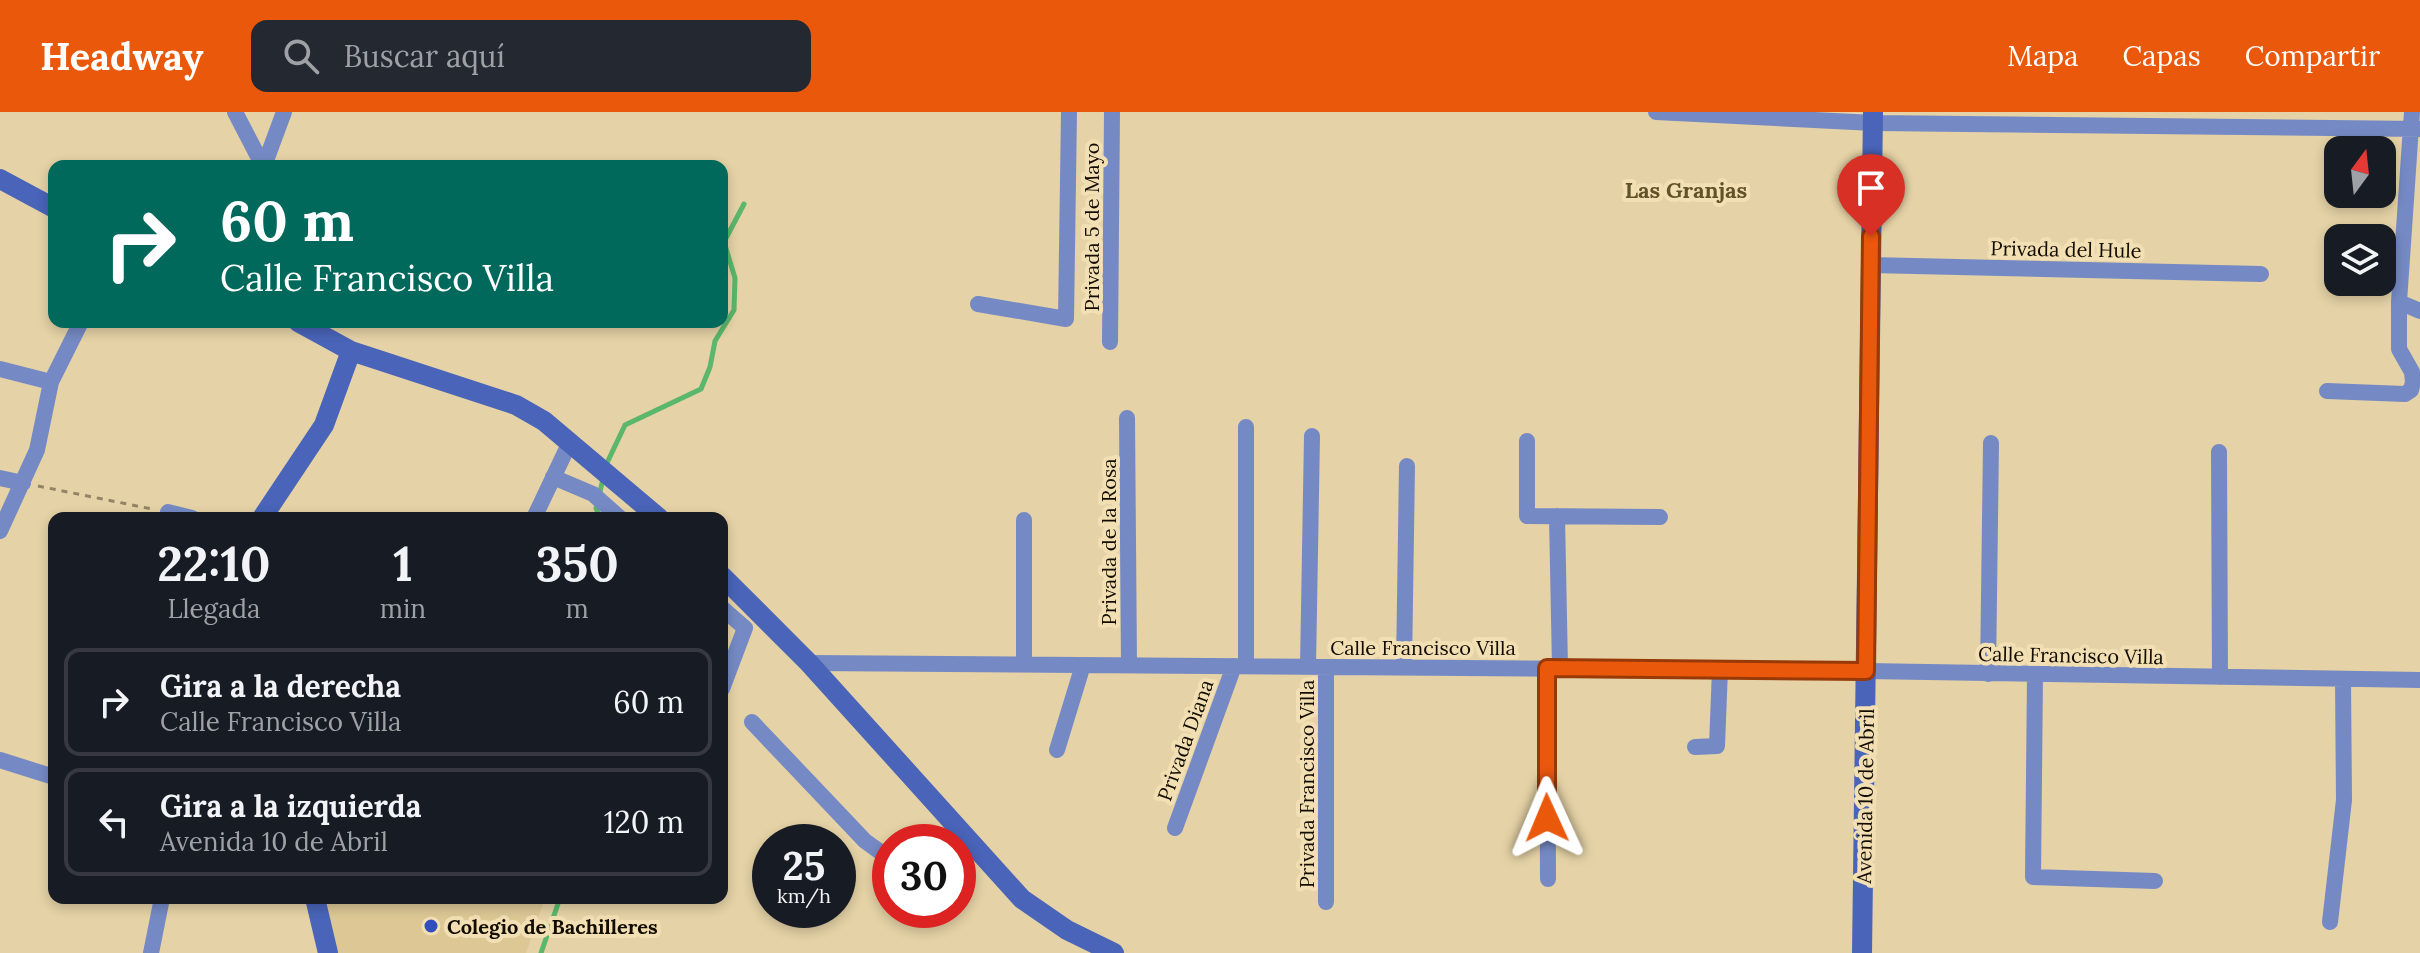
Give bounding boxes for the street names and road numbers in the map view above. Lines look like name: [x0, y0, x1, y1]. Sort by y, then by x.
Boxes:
street label: Privada 5 de Mayo: [1079, 143, 1104, 311]
street label: Privada del Hule: [1990, 235, 2142, 263]
street label: Privada de la Rosa: [1096, 459, 1121, 625]
street label: Calle Francisco Villa: [1330, 635, 1516, 660]
street label: Calle Francisco Villa: [1978, 641, 2164, 669]
street label: Privada Diana: [1151, 676, 1219, 804]
street label: Privada Francisco Villa: [1294, 680, 1319, 888]
street label: Avenida 10 de Abril: [1851, 708, 1879, 885]

